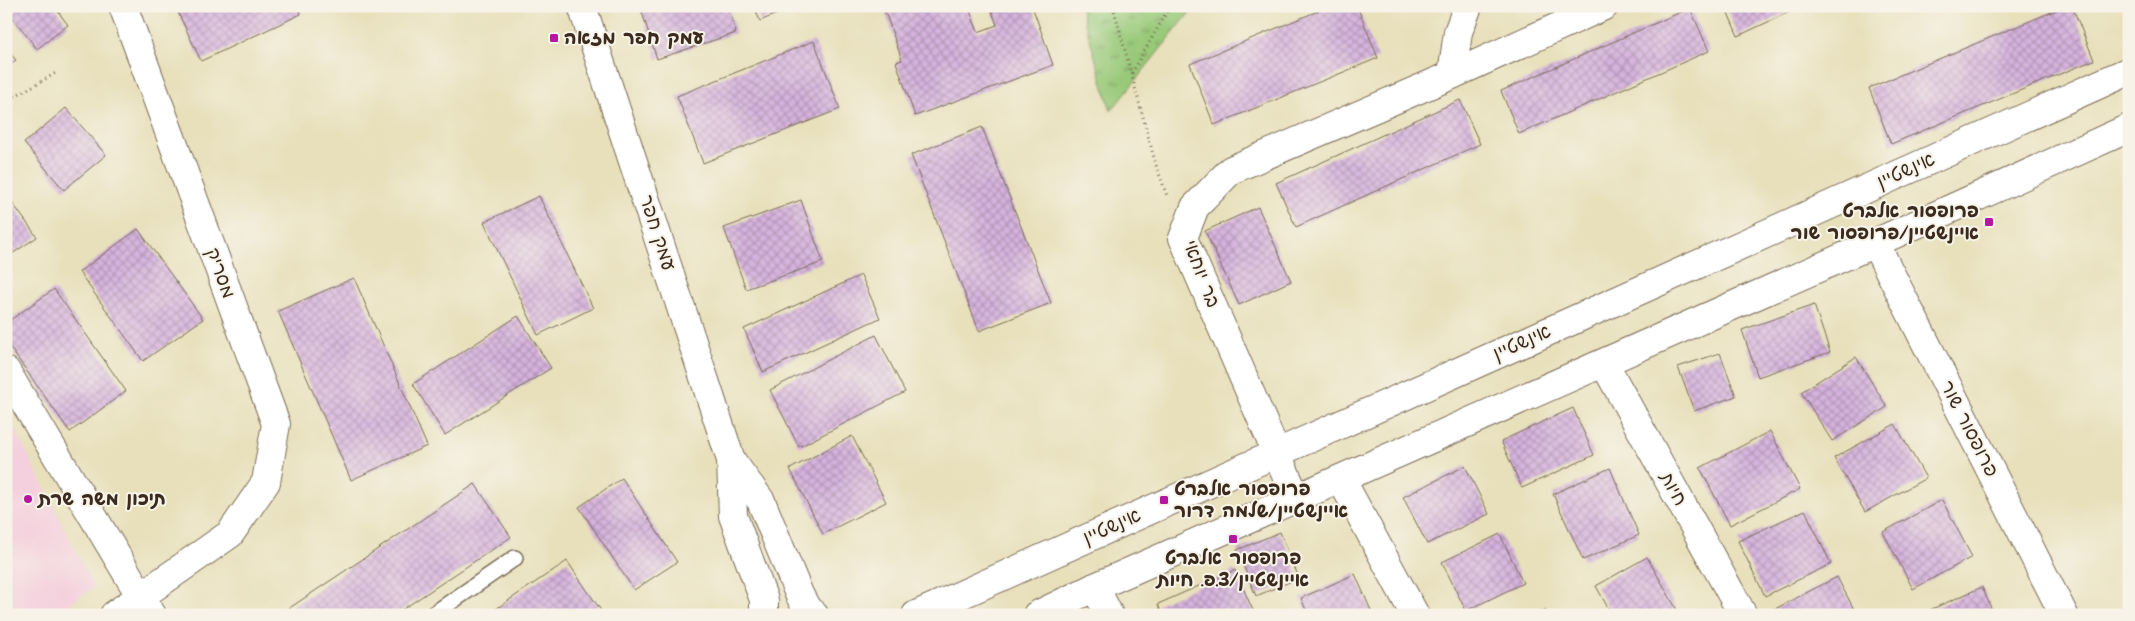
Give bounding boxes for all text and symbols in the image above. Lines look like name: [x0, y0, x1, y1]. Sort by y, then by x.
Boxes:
place label: עמק חפר מזאה: [564, 25, 704, 52]
marker: עמק חפר מזאה: [548, 32, 560, 44]
street label: אינשטיין: [1873, 146, 1939, 196]
street label: עמק חפר: [632, 192, 682, 274]
place label: פרופסור אלברט איינשטיין/פרופסור שור: [1791, 198, 1979, 247]
marker: פרופסור אלברט איינשטיין/פרופסור שור: [1983, 216, 1995, 228]
street label: בר יוחאי: [1176, 236, 1226, 312]
street label: מסריק: [198, 244, 242, 302]
street label: אינשטיין: [1489, 318, 1555, 368]
street label: פרופסור שור: [1933, 376, 2005, 482]
street label: חיות: [1652, 466, 1693, 511]
place label: פרופסור אלברט איינשטיין/שלמה דרור: [1174, 476, 1348, 525]
place label: תיכון משה שרת: [36, 486, 166, 513]
marker: תיכון משה שרת: [22, 493, 34, 505]
marker: פרופסור אלברט איינשטיין/שלמה דרור: [1158, 494, 1170, 506]
street label: אינשטיין: [1079, 502, 1145, 552]
marker: פרופסור אלברט איינשטיין/צ.פ. חיות: [1227, 533, 1239, 545]
place label: פרופסור אלברט איינשטיין/צ.פ. חיות: [1155, 545, 1309, 594]

